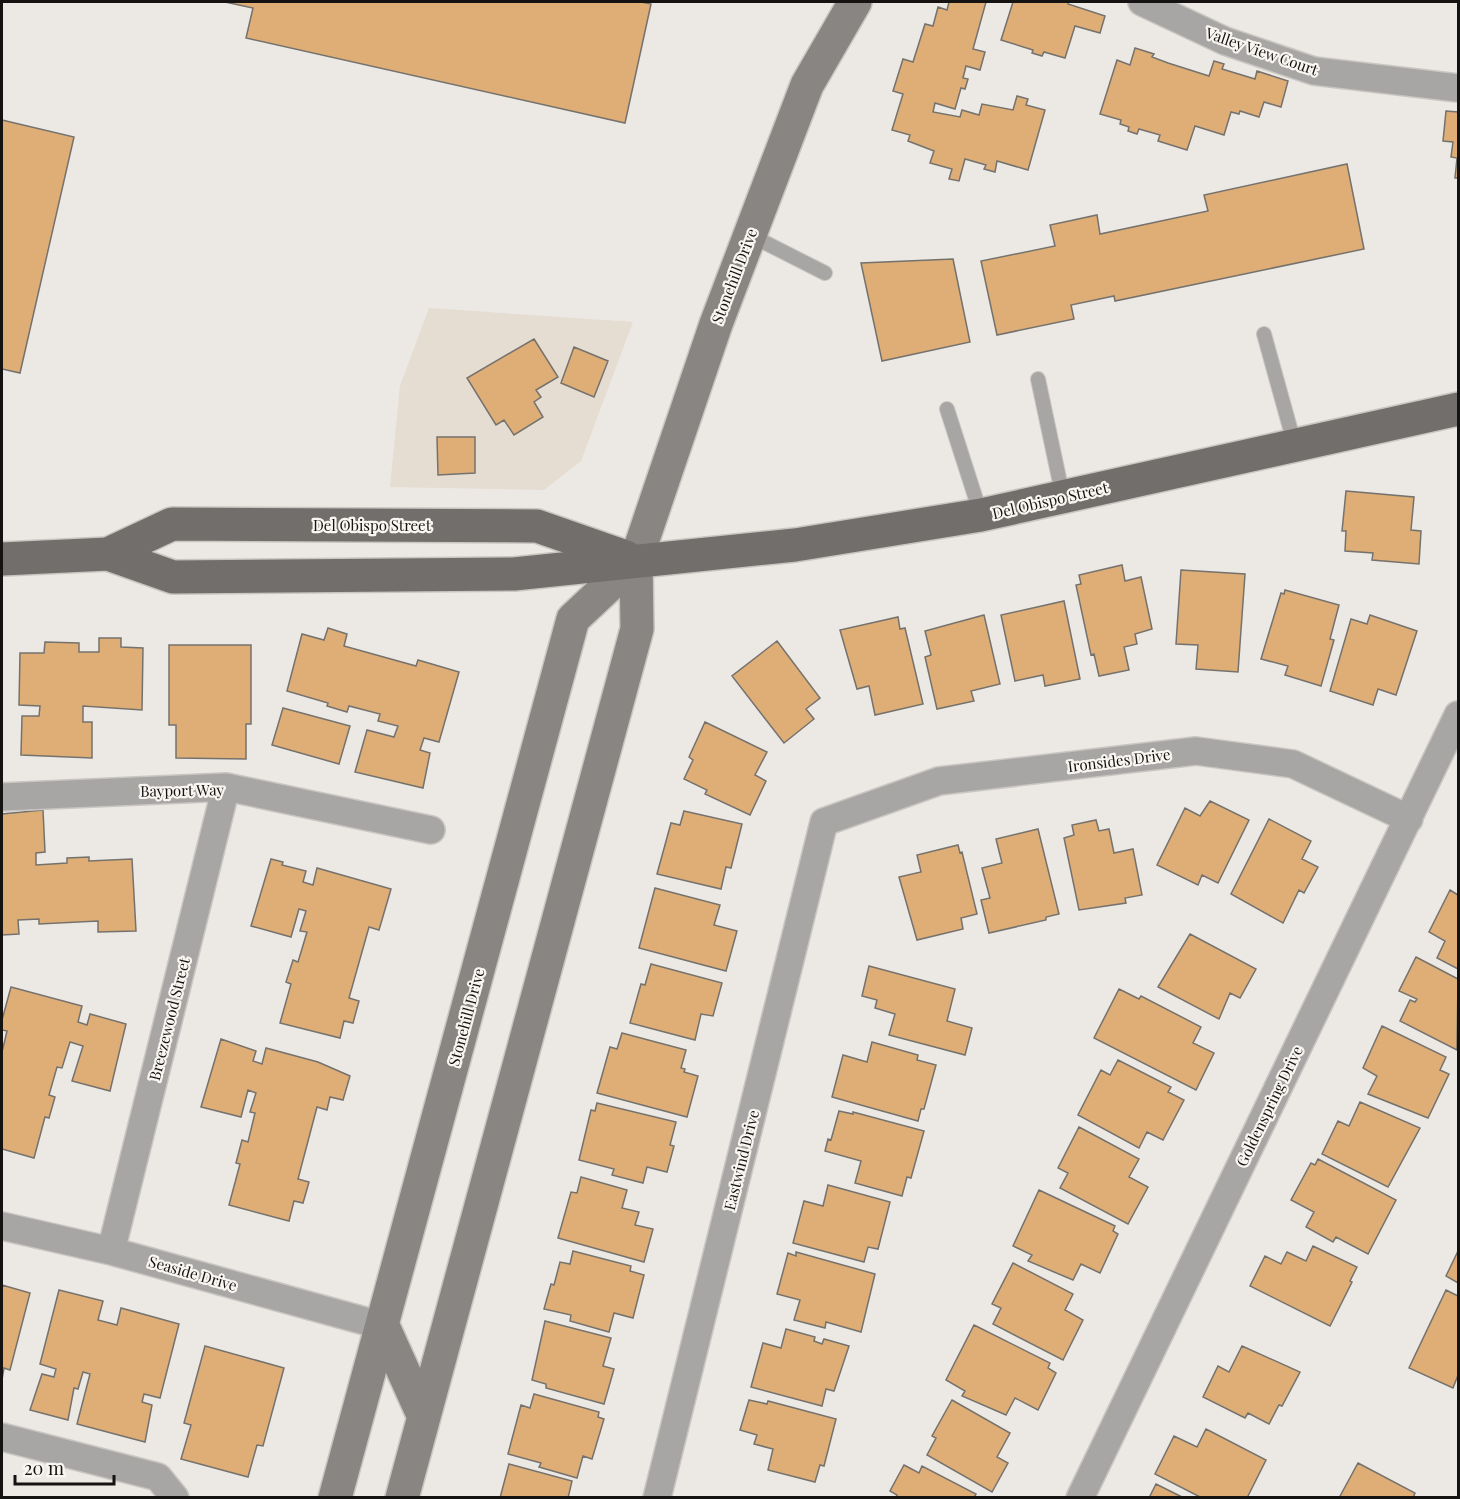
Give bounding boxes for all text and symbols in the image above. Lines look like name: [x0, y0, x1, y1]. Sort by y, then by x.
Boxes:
street label: Valley View Court: [1202, 22, 1321, 80]
street label: Stonehill Drive: [707, 226, 761, 326]
street label: Del Obispo Street: [990, 477, 1110, 523]
street label: Del Obispo Street: [313, 515, 432, 535]
street label: Ironsides Drive: [1067, 744, 1171, 776]
street label: Bayport Way: [140, 779, 225, 801]
street label: Breezewood Street: [144, 955, 194, 1083]
street label: Stonehill Drive: [443, 966, 489, 1068]
street label: Goldenspring Drive: [1231, 1042, 1307, 1170]
street label: Eastwind Drive: [719, 1108, 763, 1212]
street label: Seaside Drive: [146, 1251, 240, 1295]
scale bar: [15, 1448, 114, 1486]
text: 20 m: [24, 1456, 64, 1480]

